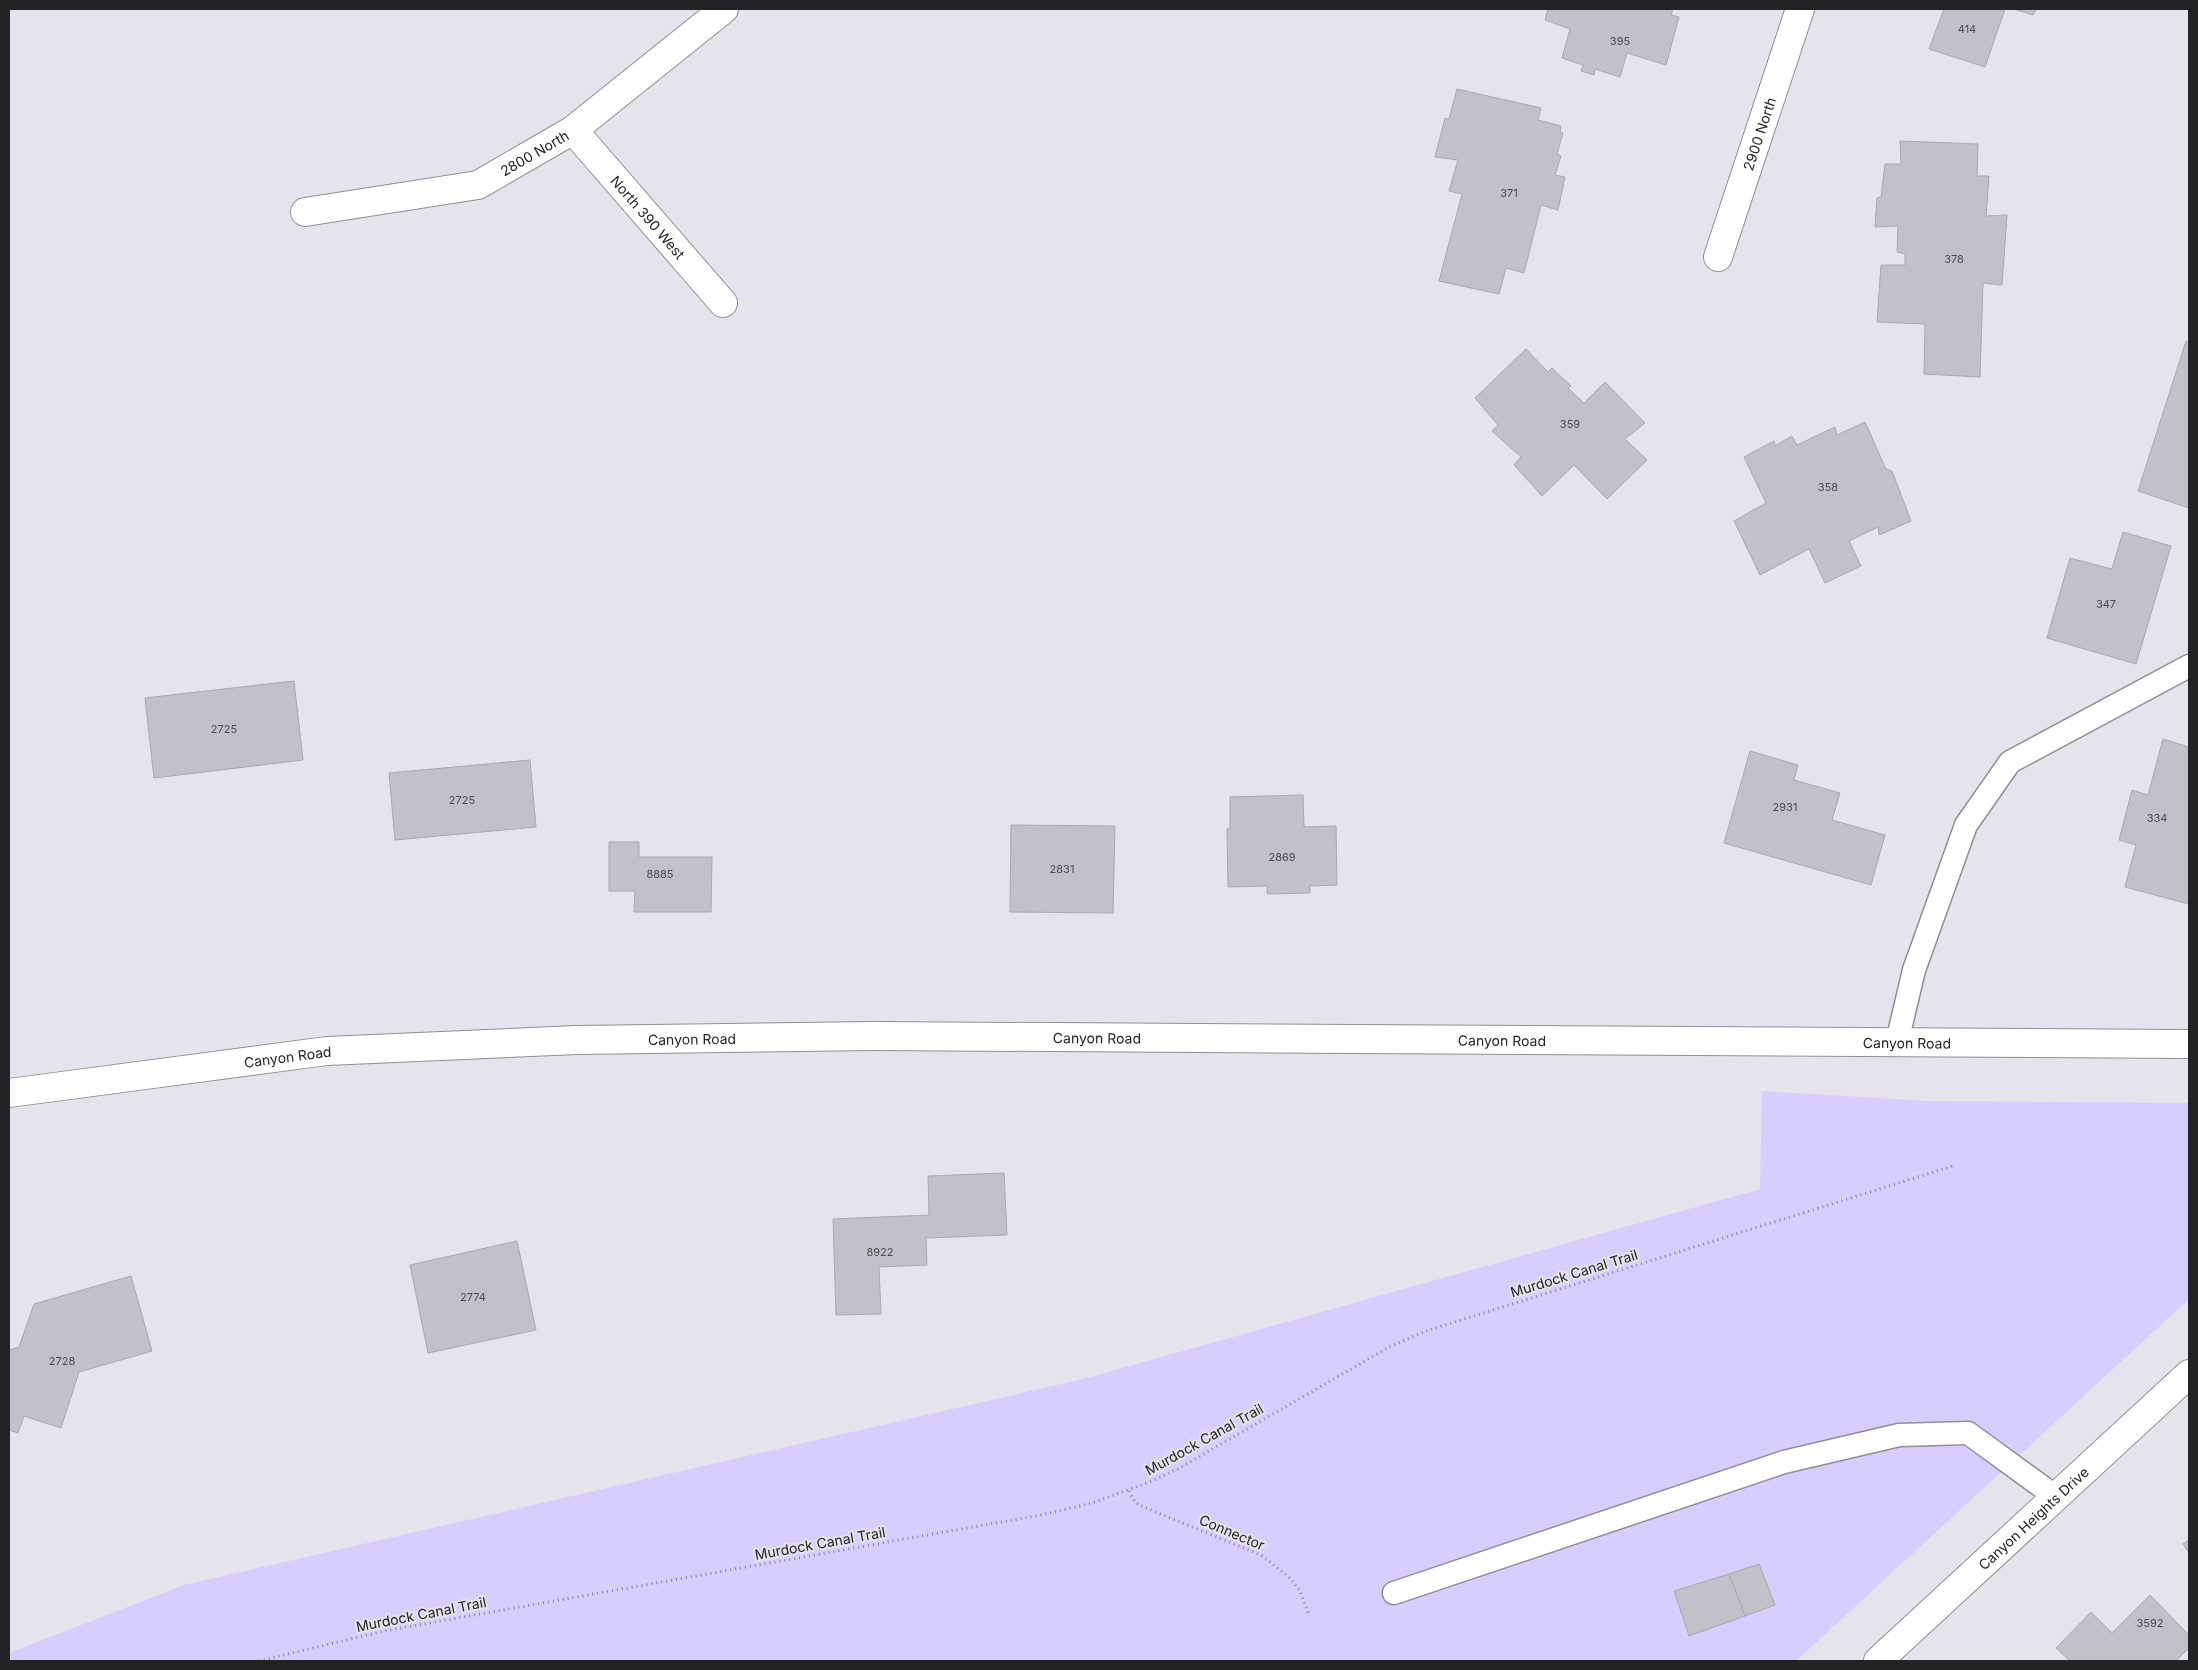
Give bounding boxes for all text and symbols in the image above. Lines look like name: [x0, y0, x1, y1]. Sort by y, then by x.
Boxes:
house number: 414: [1958, 22, 1976, 36]
house number: 395: [1610, 34, 1630, 48]
street label: 2900 North: [1739, 95, 1779, 172]
street label: 2800 North: [497, 126, 571, 179]
street label: North 390 West: [608, 172, 689, 262]
house number: 371: [1500, 186, 1518, 200]
house number: 378: [1944, 252, 1964, 266]
house number: 359: [1560, 417, 1580, 431]
house number: 358: [1818, 480, 1838, 494]
house number: 347: [2096, 597, 2116, 611]
house number: 2725: [211, 722, 237, 736]
house number: 2725: [449, 793, 475, 807]
house number: 2931: [1773, 800, 1797, 814]
house number: 334: [2147, 811, 2167, 825]
house number: 2869: [1268, 850, 1296, 864]
house number: 2831: [1050, 862, 1074, 876]
house number: 8885: [646, 867, 674, 881]
street label: Canyon Road: [648, 1029, 736, 1048]
street label: Canyon Road: [1053, 1029, 1141, 1046]
street label: Canyon Road: [1458, 1031, 1546, 1049]
street label: Canyon Road: [1863, 1034, 1951, 1051]
street label: Canyon Road: [243, 1042, 332, 1070]
house number: 8922: [866, 1245, 894, 1259]
street label: Murdock Canal Trail: [1508, 1246, 1640, 1300]
house number: 2774: [460, 1290, 486, 1304]
house number: 2728: [49, 1354, 75, 1368]
street label: Murdock Canal Trail: [1142, 1400, 1266, 1478]
street label: Canyon Heights Drive: [1974, 1463, 2092, 1573]
street label: Connector: [1197, 1511, 1267, 1553]
street label: Murdock Canal Trail: [753, 1523, 887, 1563]
street label: Murdock Canal Trail: [354, 1593, 488, 1635]
house number: 3592: [2136, 1616, 2164, 1630]

